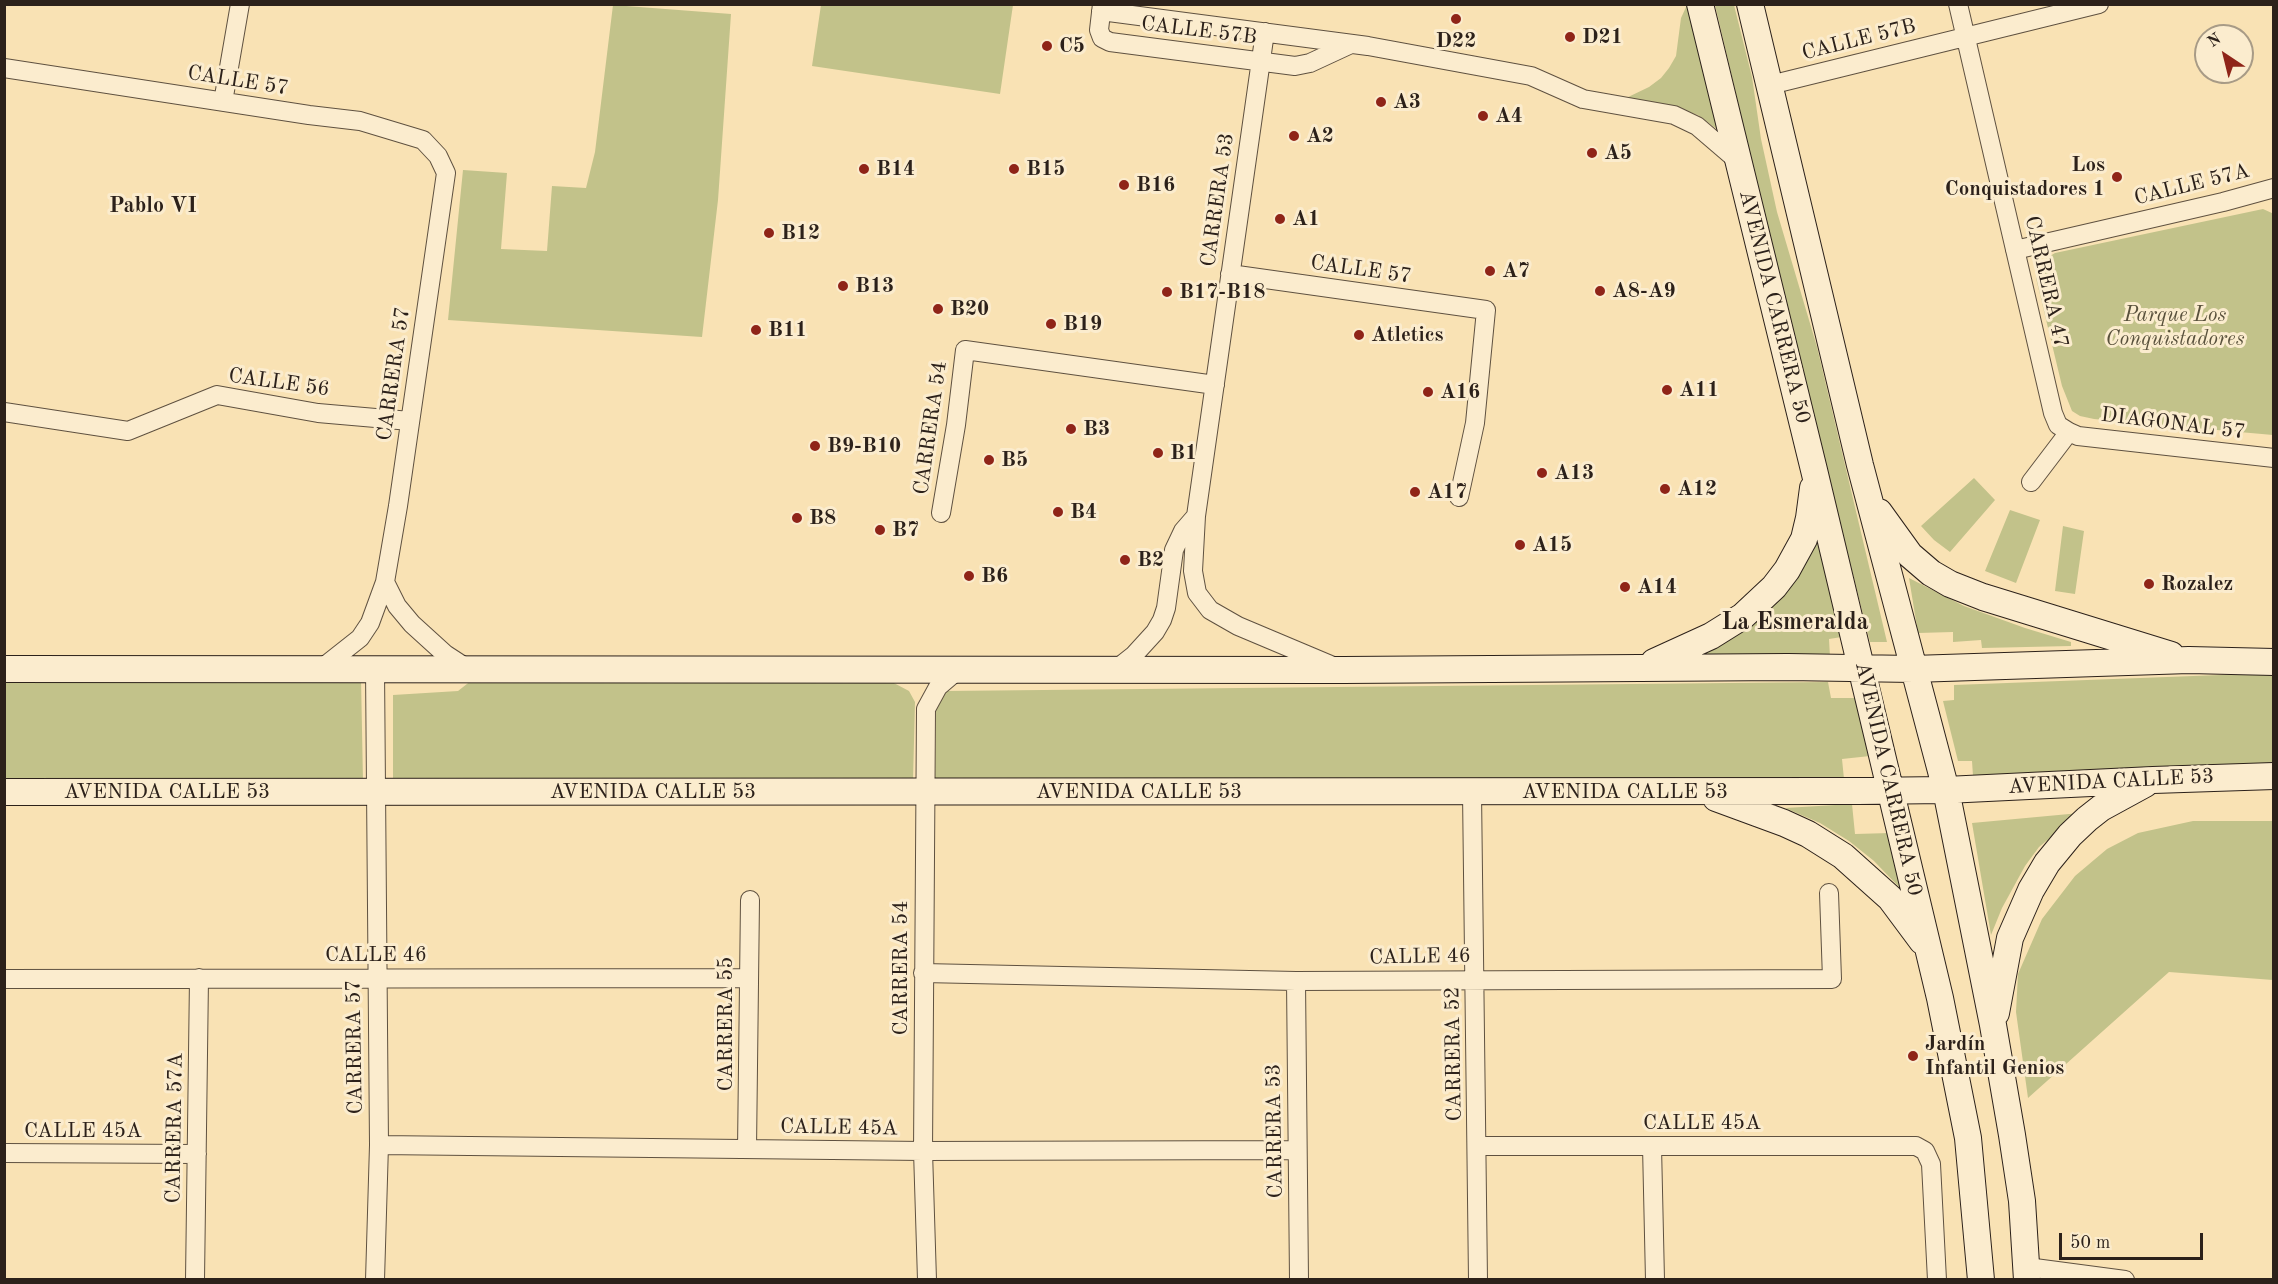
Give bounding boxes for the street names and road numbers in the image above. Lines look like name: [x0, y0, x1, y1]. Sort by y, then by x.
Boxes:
street label: CALLE 57B: [1140, 11, 1258, 51]
street label: CALLE 57B: [1799, 14, 1919, 66]
street label: CALLE 57: [186, 61, 290, 101]
street label: CARRERA 53: [1196, 131, 1240, 269]
street label: CALLE 57A: [2132, 159, 2252, 211]
street label: AVENIDA CARRERA 50: [1733, 188, 1815, 426]
street label: CARRERA 47: [2019, 213, 2073, 351]
street label: CALLE 57: [1309, 250, 1413, 290]
street label: CARRERA 57: [372, 305, 416, 443]
street label: CARRERA 54: [909, 359, 953, 497]
street label: CALLE 56: [227, 363, 331, 403]
street label: DIAGONAL 57: [2099, 403, 2247, 445]
street label: AVENIDA CARRERA 50: [1849, 659, 1927, 899]
street label: AVENIDA CALLE 53: [2007, 764, 2215, 800]
street label: AVENIDA CALLE 53: [64, 779, 270, 805]
street label: AVENIDA CALLE 53: [550, 779, 756, 805]
street label: AVENIDA CALLE 53: [1036, 779, 1242, 805]
street label: AVENIDA CALLE 53: [1522, 779, 1728, 805]
street label: CARRERA 54: [888, 901, 914, 1035]
street label: CALLE 46: [325, 942, 427, 968]
street label: CALLE 46: [1369, 944, 1471, 970]
street label: CARRERA 55: [713, 957, 739, 1091]
street label: CARRERA 57: [341, 979, 369, 1115]
street label: CARRERA 52: [1440, 986, 1468, 1122]
street label: CARRERA 57A: [161, 1052, 189, 1204]
street label: CARRERA 53: [1261, 1063, 1289, 1199]
street label: CALLE 45A: [1643, 1110, 1761, 1136]
street label: CALLE 45A: [780, 1114, 898, 1142]
street label: CALLE 45A: [24, 1118, 142, 1144]

